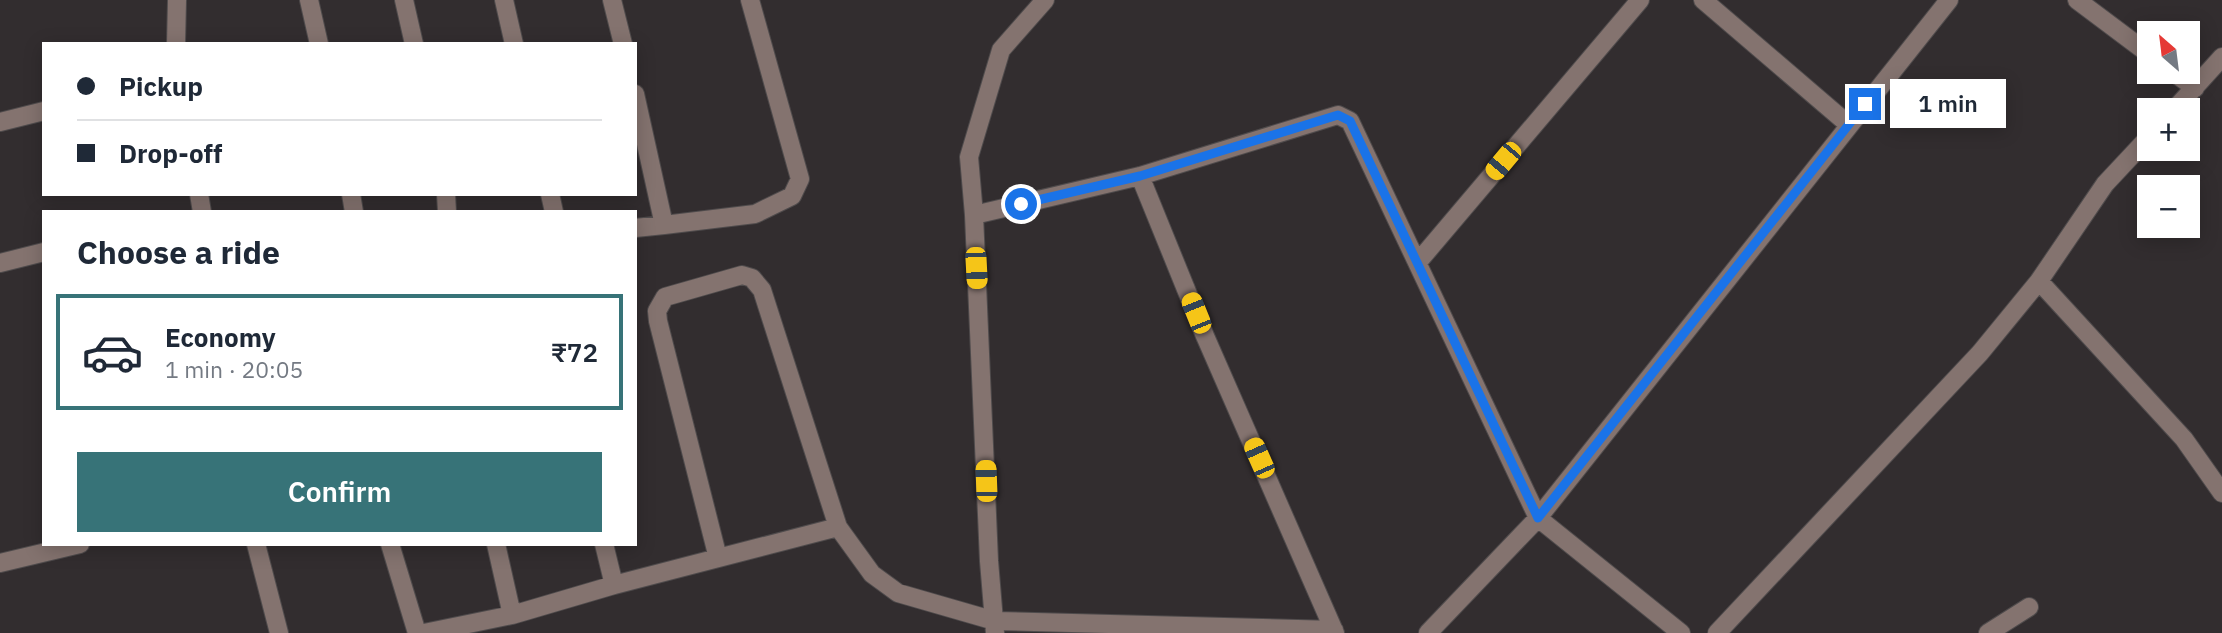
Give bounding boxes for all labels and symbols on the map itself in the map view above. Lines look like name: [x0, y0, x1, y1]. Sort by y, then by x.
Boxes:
north arrow: [2137, 21, 2200, 84]
callout: 1 min: [1890, 80, 2005, 128]
route end: [1849, 88, 1881, 120]
car: [1482, 138, 1525, 184]
route start: [1005, 188, 1037, 220]
car: [965, 246, 988, 290]
car: [1179, 290, 1214, 336]
car: [1241, 435, 1278, 481]
car: [975, 460, 998, 502]

